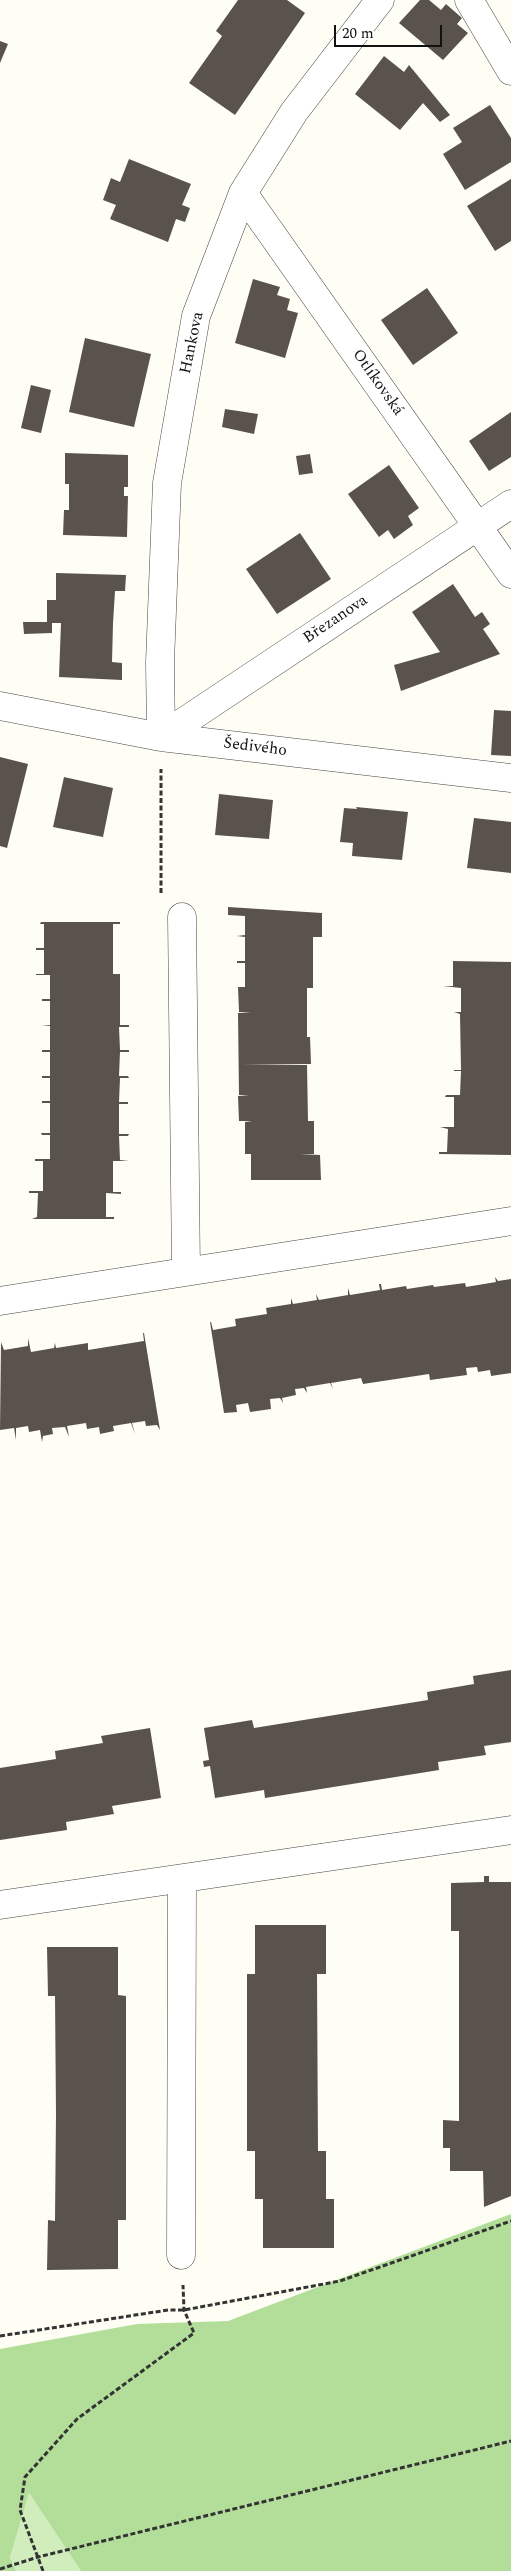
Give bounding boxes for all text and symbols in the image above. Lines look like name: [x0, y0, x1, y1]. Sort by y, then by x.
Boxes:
scale bar: [336, 15, 444, 47]
text: 20 m: [342, 22, 374, 45]
street label: Hankova: [177, 310, 209, 376]
street label: Otlíkovská: [347, 346, 407, 420]
street label: Březanova: [300, 591, 372, 649]
street label: Šedivého: [222, 735, 288, 761]

